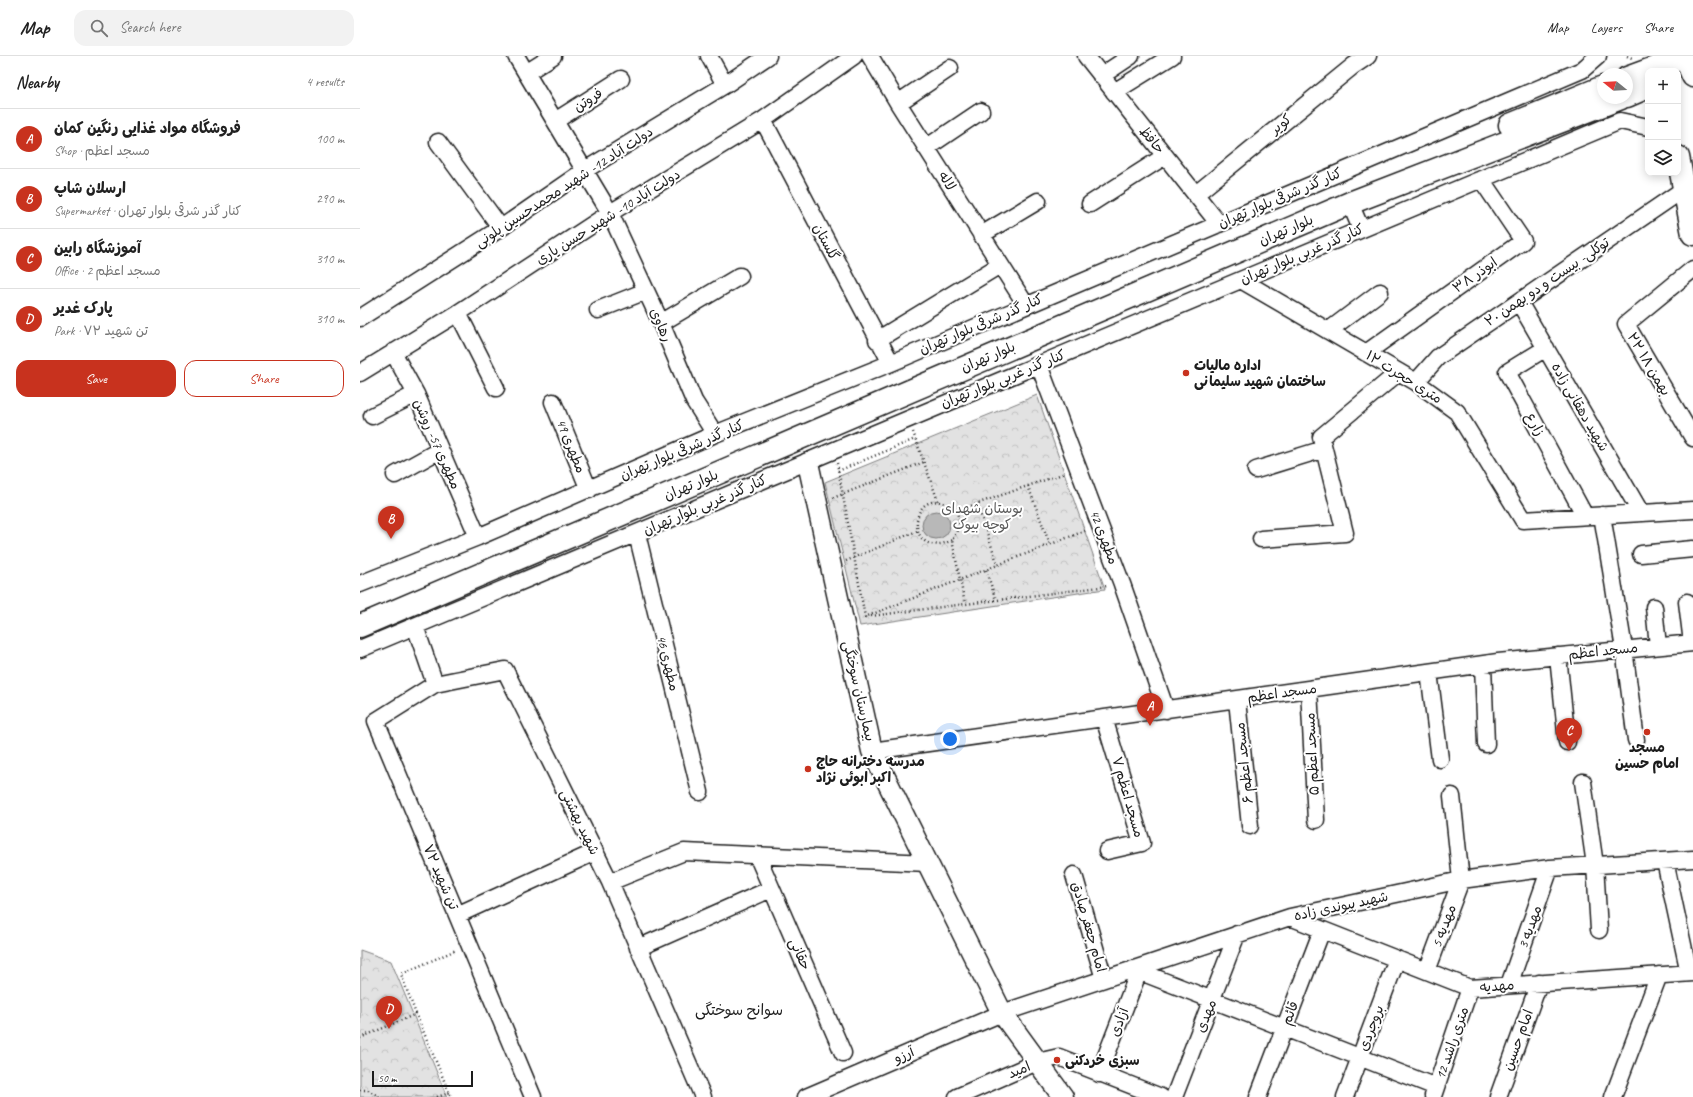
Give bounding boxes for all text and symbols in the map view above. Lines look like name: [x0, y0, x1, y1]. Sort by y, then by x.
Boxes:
search box: [74, 10, 354, 46]
text: Map: [20, 16, 50, 40]
icon: search: [88, 17, 110, 39]
text: Search here: [120, 18, 181, 37]
text: Map: [1547, 19, 1569, 36]
text: Layers: [1591, 19, 1622, 36]
text: Share: [1644, 19, 1673, 36]
north arrow: [1597, 68, 1633, 104]
map controls: [1645, 68, 1681, 176]
button: +: [1645, 68, 1681, 104]
text: Nearby: [16, 72, 59, 93]
text: 4 results: [306, 74, 344, 90]
street label: فروتن: [570, 84, 606, 116]
button: −: [1645, 104, 1681, 140]
street label: کویر: [1266, 110, 1295, 138]
text: فروشگاه مواد غذایی رنگین کمان: [54, 119, 241, 138]
street label: دولت آباد 12- شهید محمدحسین پلونی: [472, 123, 657, 252]
street label: حافظ: [1136, 123, 1168, 157]
text: A: [26, 131, 32, 147]
text: 100 m: [316, 131, 344, 147]
button: layers: [1645, 140, 1681, 176]
text: Shop · مسجد اعظم: [54, 143, 150, 159]
street label: کنار گذر شرقی بلوار تهران: [1216, 164, 1344, 232]
street label: دولت آباد 10- شهید حسن یاری: [533, 166, 683, 268]
street label: لاله: [935, 168, 959, 194]
text: ارسلان شاپ: [54, 179, 126, 198]
text: B: [26, 191, 32, 207]
text: 290 m: [316, 191, 344, 207]
text: Supermarket · کنار گذر شرقی بلوار تهران: [54, 203, 241, 219]
street label: بلوار تهران: [1256, 211, 1316, 249]
street label: کنار گذر غربی بلوار تهران: [1238, 220, 1366, 288]
street label: گلستان: [809, 221, 843, 263]
street label: توکلی- بیست و دو بهمن ۲۰: [1481, 233, 1613, 330]
text: آموزشگاه رابین: [54, 239, 141, 258]
text: C: [26, 251, 32, 267]
text: 310 m: [316, 251, 344, 267]
street label: ۳۸ ابوذر: [1449, 254, 1501, 296]
text: Office · مسجد اعظم 2: [54, 263, 161, 279]
street label: کنار گذر شرقی بلوار تهران: [917, 290, 1045, 358]
text: پارک غدیر: [54, 299, 113, 318]
street label: رهاوی: [646, 305, 676, 345]
text: D: [25, 311, 33, 327]
text: 310 m: [316, 311, 344, 327]
text: Park · ۷۲ تن شهید: [54, 323, 148, 339]
street label: ۲۲ بهمن ۱۸: [1623, 329, 1675, 399]
street label: بلوار تهران: [958, 338, 1018, 376]
street label: کنار گذر غربی بلوار تهران: [938, 346, 1068, 412]
street label: ۱۲ متری حجرت: [1363, 347, 1445, 407]
place label: اداره مالیات ساختمان شهید سلیمانی: [1194, 357, 1326, 390]
button: Save: [16, 360, 176, 397]
button: Share: [184, 360, 344, 397]
street label: شهید دهقانی زاده: [1548, 360, 1612, 454]
marker: اداره مالیات ساختمان شهید سلیمانی: [1181, 368, 1191, 378]
street label: مطهری 57- روشن: [410, 396, 464, 492]
street label: زارع: [1521, 409, 1548, 439]
street label: مطهری 49: [552, 416, 590, 476]
street label: کنار گذر شرقی بلوار تهران: [618, 416, 746, 484]
street label: بلوار تهران: [661, 466, 721, 504]
street label: کنار گذر غربی بلوار تهران: [641, 471, 769, 539]
park label: بوستان شهدای کوچه بیوک: [941, 500, 1023, 534]
pin: B: [378, 506, 404, 539]
street label: مطهری 42: [1086, 507, 1122, 567]
street label: مطهری 46: [653, 633, 683, 693]
street label: بیمارستان سوختگی: [839, 639, 879, 743]
street label: مسجد اعظم: [1567, 639, 1639, 665]
street label: مسجد اعظم: [1246, 680, 1318, 708]
pin: A: [1137, 693, 1163, 726]
street label: مسجد اعظم ۵: [1301, 712, 1325, 796]
pin: C: [1556, 718, 1582, 751]
street label: مسجد اعظم ۶: [1231, 721, 1259, 805]
marker: مسجد امام حسین: [1642, 727, 1652, 737]
your location: [940, 729, 960, 749]
place label: مسجد امام حسین: [1615, 739, 1679, 774]
place label: مدرسه دخترانه حاج اکبر ابوئی نژاد: [816, 753, 925, 787]
street label: مسجد اعظم ۷: [1106, 755, 1148, 840]
marker: مدرسه دخترانه حاج اکبر ابوئی نژاد: [803, 764, 813, 774]
street label: شهید بهشتی: [557, 786, 603, 858]
street label: ۷۲ تن شهید: [420, 842, 463, 913]
street label: امام جعفر صادق: [1066, 880, 1110, 975]
street label: شهید پیوندی زاده: [1292, 888, 1390, 925]
street label: مهدیه 5: [1428, 902, 1460, 950]
street label: مهدیه 3: [1514, 903, 1546, 951]
street label: حقانی: [785, 935, 815, 973]
street label: مهدیه: [1479, 976, 1515, 996]
pin: D: [376, 996, 402, 1029]
street label: مهدی: [1192, 997, 1220, 1035]
street label: قائم: [1278, 999, 1304, 1028]
district label: سوانح سوختگی: [695, 1001, 783, 1020]
street label: بروجردی: [1354, 1003, 1388, 1053]
street label: آزادی: [1106, 1005, 1132, 1039]
street label: 12 متری راشد: [1432, 1005, 1472, 1081]
street label: امام حسین: [1499, 1007, 1539, 1074]
street label: آرزو: [890, 1043, 917, 1067]
place label: سبزی خردکنی: [1065, 1052, 1140, 1069]
marker: سبزی خردکنی: [1052, 1055, 1062, 1065]
street label: امید: [1005, 1058, 1033, 1082]
scale bar: [372, 1069, 473, 1088]
text: 50 m: [378, 1071, 397, 1085]

